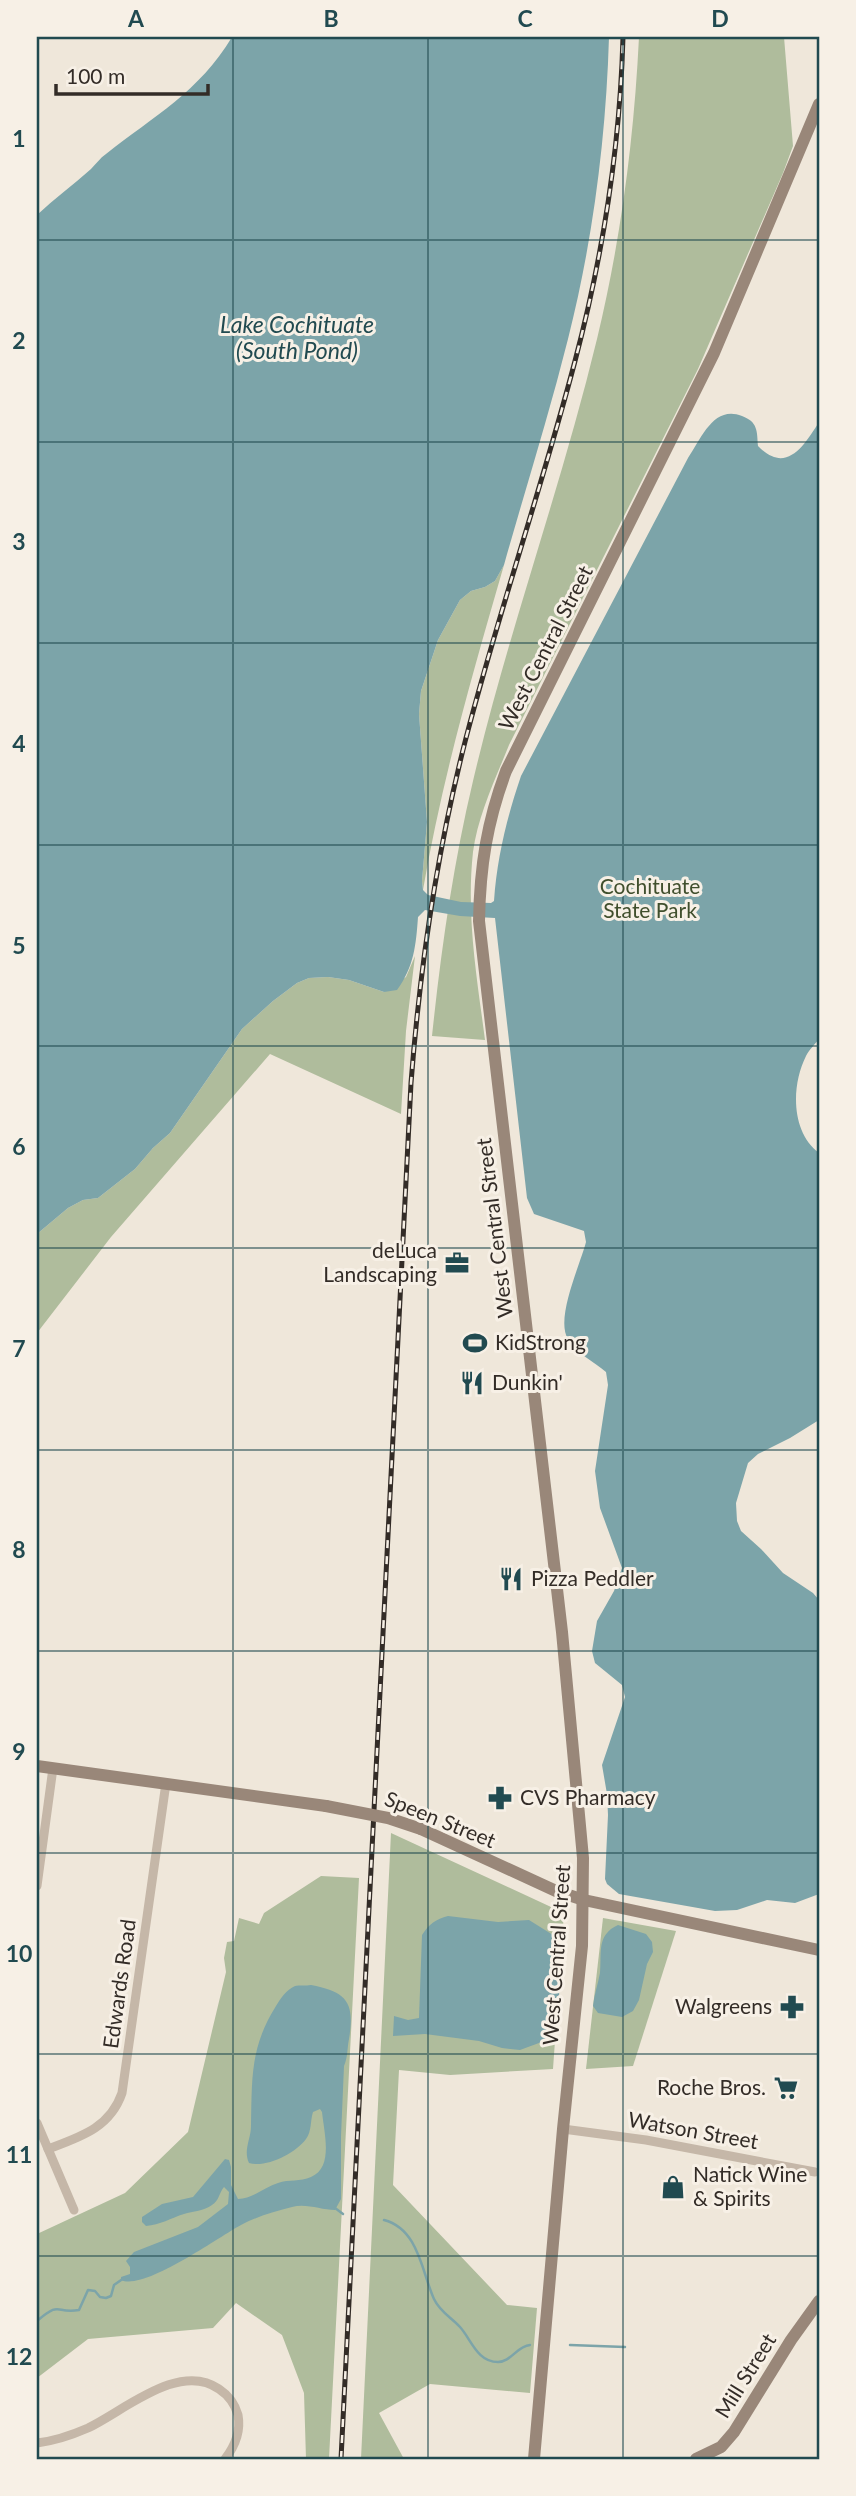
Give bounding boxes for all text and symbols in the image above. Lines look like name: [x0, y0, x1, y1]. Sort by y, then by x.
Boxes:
text: A: [127, 4, 145, 32]
text: B: [323, 4, 339, 32]
text: C: [517, 4, 533, 32]
text: D: [711, 4, 729, 32]
scale bar: [56, 52, 208, 96]
text: 100 m: [66, 63, 125, 88]
text: 1: [12, 124, 26, 152]
water label: Lake Cochituate (South Pond): [220, 310, 374, 364]
text: 2: [12, 326, 26, 354]
text: 3: [12, 527, 26, 555]
street label: West Central Street: [492, 561, 597, 734]
text: 4: [12, 729, 26, 757]
park label: Cochituate State Park: [600, 873, 700, 922]
text: 5: [12, 931, 26, 959]
text: 6: [12, 1132, 26, 1160]
street label: West Central Street: [470, 1136, 517, 1320]
place label: deLuca Landscaping: [323, 1237, 437, 1286]
office icon: deLuca Landscaping: [443, 1249, 471, 1277]
sports icon: KidStrong: [461, 1329, 489, 1357]
place label: KidStrong: [495, 1329, 586, 1354]
text: 7: [12, 1334, 26, 1362]
restaurant icon: Dunkin': [458, 1369, 486, 1397]
place label: Dunkin': [492, 1369, 563, 1394]
text: 8: [12, 1535, 26, 1563]
restaurant icon: Pizza Peddler: [497, 1565, 525, 1593]
place label: Pizza Peddler: [531, 1565, 654, 1590]
text: 9: [12, 1737, 26, 1765]
pharmacy icon: CVS Pharmacy: [486, 1784, 514, 1812]
place label: CVS Pharmacy: [520, 1784, 656, 1809]
street label: Speen Street: [381, 1785, 500, 1852]
street label: West Central Street: [537, 1863, 574, 2046]
street label: Edwards Road: [97, 1918, 140, 2050]
text: 10: [6, 1939, 32, 1967]
place label: Walgreens: [675, 1993, 772, 2018]
pharmacy icon: Walgreens: [778, 1993, 806, 2021]
place label: Roche Bros.: [657, 2074, 766, 2099]
supermarket icon: Roche Bros.: [772, 2074, 800, 2102]
street label: Watson Street: [626, 2106, 761, 2153]
text: 11: [6, 2140, 32, 2168]
place label: Natick Wine & Spirits: [693, 2161, 807, 2210]
shop icon: Natick Wine & Spirits: [659, 2173, 687, 2201]
street label: Mill Street: [709, 2328, 781, 2422]
text: 12: [6, 2342, 32, 2370]

